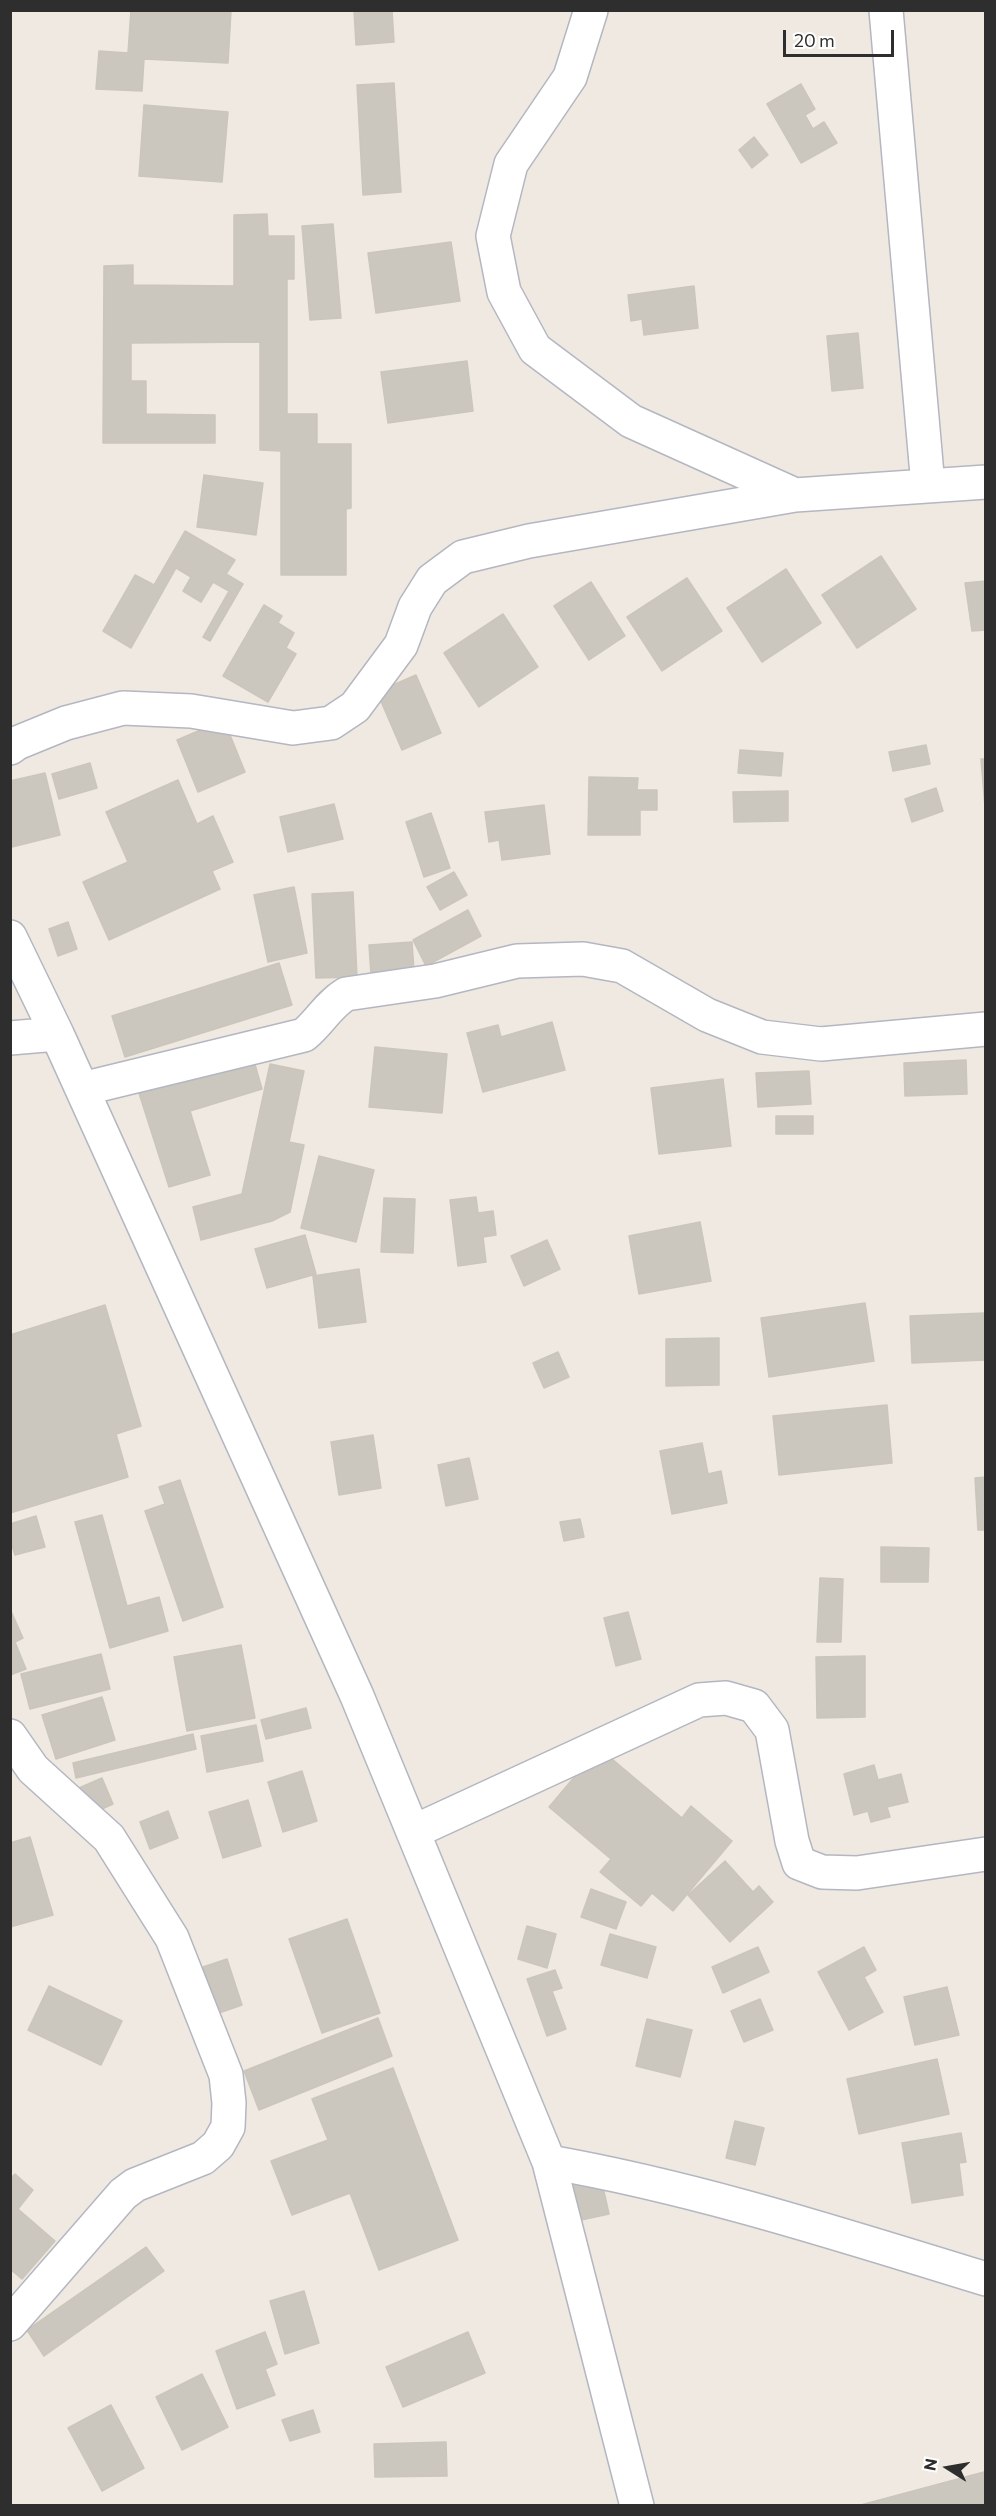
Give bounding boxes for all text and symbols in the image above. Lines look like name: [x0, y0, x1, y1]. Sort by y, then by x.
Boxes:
scale bar: [786, 18, 897, 56]
text: 20 m: [794, 29, 835, 51]
north arrow: [918, 2438, 978, 2498]
text: N: [919, 2457, 940, 2472]

